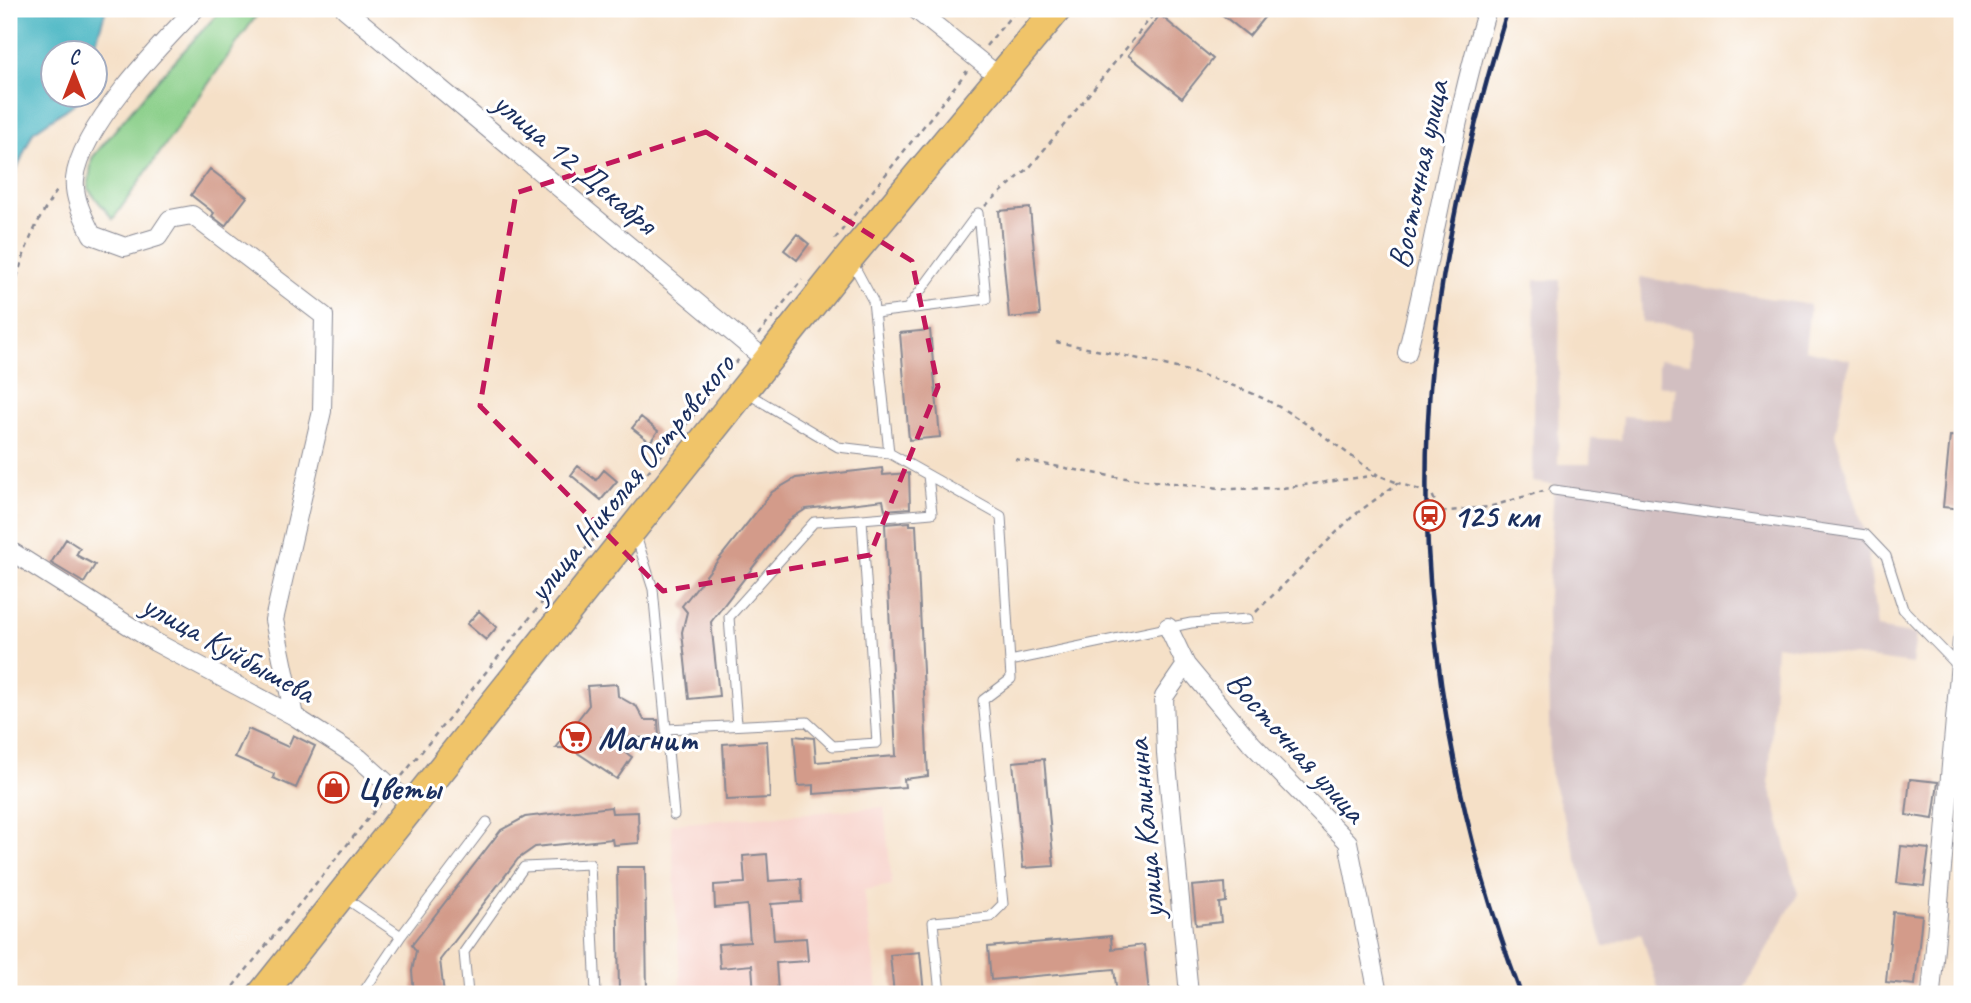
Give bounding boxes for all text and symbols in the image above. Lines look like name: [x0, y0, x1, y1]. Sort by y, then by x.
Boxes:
north arrow: [38, 38, 108, 108]
text: С: [69, 46, 81, 70]
street label: Восточная улица: [1378, 74, 1459, 272]
street label: улица 12 Декабря: [483, 81, 668, 245]
street label: улица Николая Островского: [516, 343, 745, 612]
place label: 125 км: [1453, 495, 1541, 537]
station icon: 125 км: [1413, 498, 1447, 532]
street label: улица Куйбышева: [133, 582, 324, 713]
street label: Восточная улица: [1217, 662, 1377, 834]
place label: Магнит: [598, 718, 699, 760]
supermarket icon: Магнит: [558, 721, 592, 755]
street label: улица Калинина: [1116, 735, 1174, 922]
place label: Цветы: [357, 767, 443, 809]
shop icon: Цветы: [317, 770, 351, 804]

